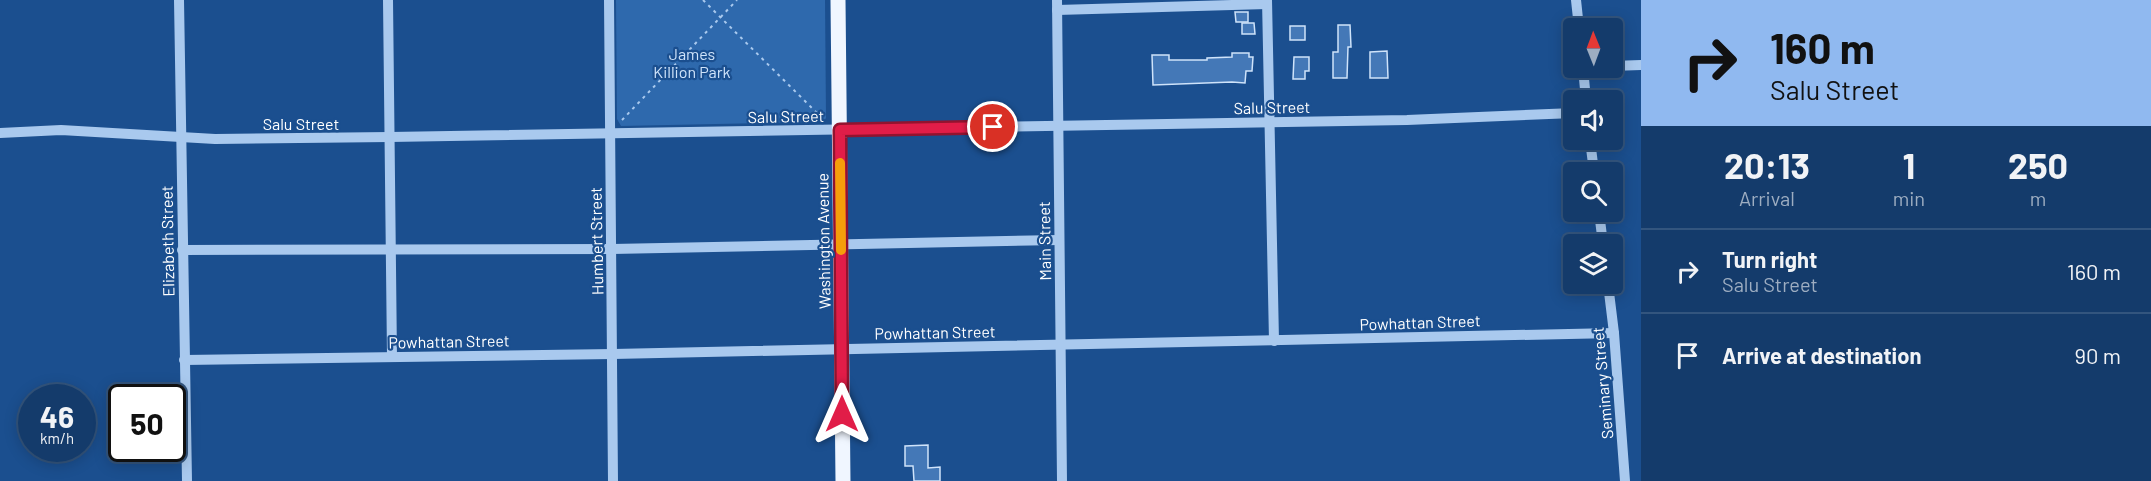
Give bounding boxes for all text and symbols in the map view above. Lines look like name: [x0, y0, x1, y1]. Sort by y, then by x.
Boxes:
north arrow: [1563, 18, 1623, 78]
map controls: [1563, 18, 1623, 294]
text: 160 m: [1770, 22, 1875, 72]
icon: right: [1671, 24, 1749, 102]
park label: James Killion Park: [653, 44, 731, 81]
text: Salu Street: [1770, 73, 1899, 105]
button: sound: [1563, 90, 1623, 150]
street label: Salu Street: [1234, 97, 1310, 117]
pin: [967, 101, 1018, 152]
street label: Salu Street: [748, 106, 824, 126]
icon: arrive: [976, 110, 1009, 143]
street label: Salu Street: [263, 114, 339, 133]
text: 20:13: [1724, 143, 1810, 186]
text: 1: [1903, 143, 1915, 186]
text: 250: [2008, 143, 2068, 186]
button: search: [1563, 162, 1623, 222]
street label: Washington Avenue: [812, 173, 834, 309]
street label: Elizabeth Street: [157, 185, 177, 297]
text: Arrival: [1739, 186, 1795, 210]
text: min: [1893, 186, 1925, 210]
text: m: [2030, 186, 2046, 210]
street label: Humbert Street: [586, 187, 606, 295]
street label: Main Street: [1034, 201, 1054, 281]
button: layers: [1563, 234, 1623, 294]
text: Turn right: [1722, 246, 1817, 272]
icon: right: [1671, 255, 1704, 288]
text: 160 m: [2067, 258, 2121, 284]
text: Salu Street: [1722, 272, 1818, 296]
street label: Powhattan Street: [1359, 310, 1481, 334]
street label: Powhattan Street: [874, 321, 996, 343]
street label: Seminary Street: [1588, 326, 1616, 440]
street label: Powhattan Street: [388, 330, 510, 352]
icon: arrive: [1671, 339, 1704, 372]
text: Arrive at destination: [1722, 342, 1921, 368]
text: 90 m: [2075, 342, 2121, 368]
position arrow: [810, 382, 874, 446]
speed limit sign: 50: [108, 384, 186, 462]
text: 46: [40, 398, 74, 434]
text: km/h: [40, 429, 74, 447]

